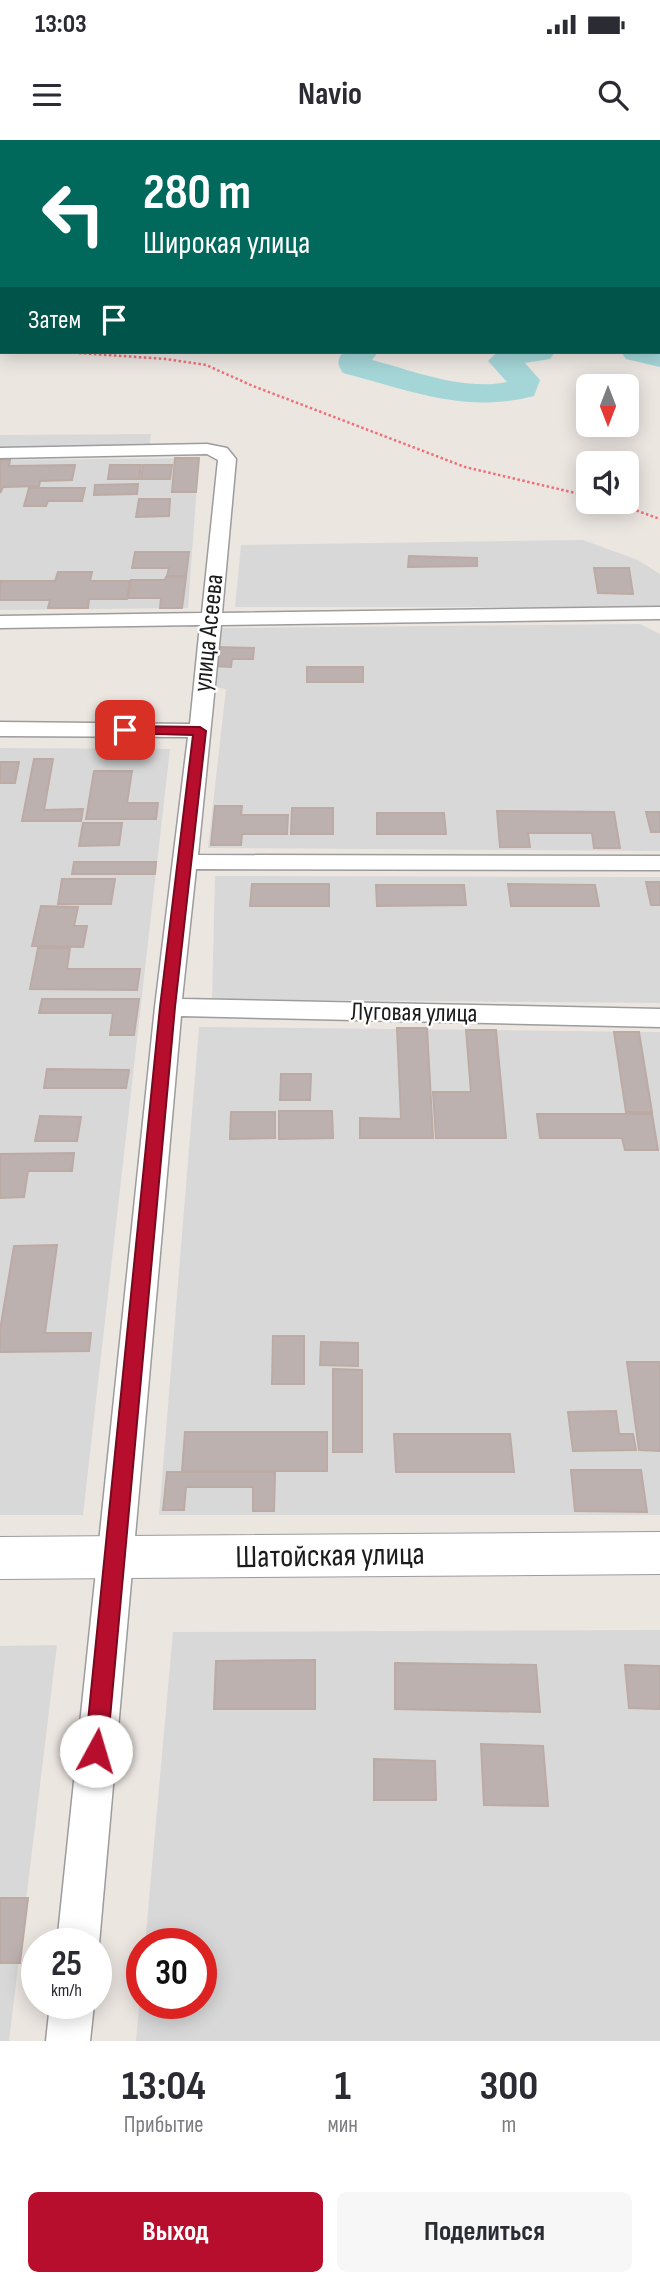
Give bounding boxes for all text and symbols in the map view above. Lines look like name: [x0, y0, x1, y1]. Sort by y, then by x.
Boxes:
text: 13:03: [35, 9, 87, 40]
text: Navio: [298, 75, 362, 114]
icon: menu: [28, 76, 66, 114]
icon: search: [594, 76, 632, 114]
text: 280 m: [143, 164, 251, 223]
icon: left: [28, 168, 119, 259]
text: Широкая улица: [143, 224, 310, 263]
icon: arrive: [95, 301, 133, 339]
text: Затем: [28, 305, 81, 336]
north arrow: [576, 374, 639, 438]
map controls: [576, 374, 639, 514]
button: sound: [576, 451, 639, 514]
street label: улица Асеева: [187, 573, 231, 693]
pin: [95, 700, 155, 760]
icon: arrive: [106, 711, 144, 749]
street label: Луговая улица: [350, 996, 478, 1030]
street label: Шатойская улица: [235, 1535, 425, 1577]
position arrow: [59, 1714, 133, 1788]
speed limit sign: 30: [126, 1928, 217, 2019]
text: 25: [51, 1943, 82, 1986]
text: km/h: [51, 1980, 82, 2001]
text: 13:04: [122, 2061, 206, 2112]
text: 1: [334, 2061, 351, 2112]
text: 300: [480, 2061, 538, 2112]
text: Прибытие: [124, 2111, 204, 2139]
text: мин: [327, 2111, 358, 2139]
text: m: [502, 2111, 516, 2139]
button: Выход: [28, 2192, 323, 2272]
button: Поделиться: [337, 2192, 632, 2272]

